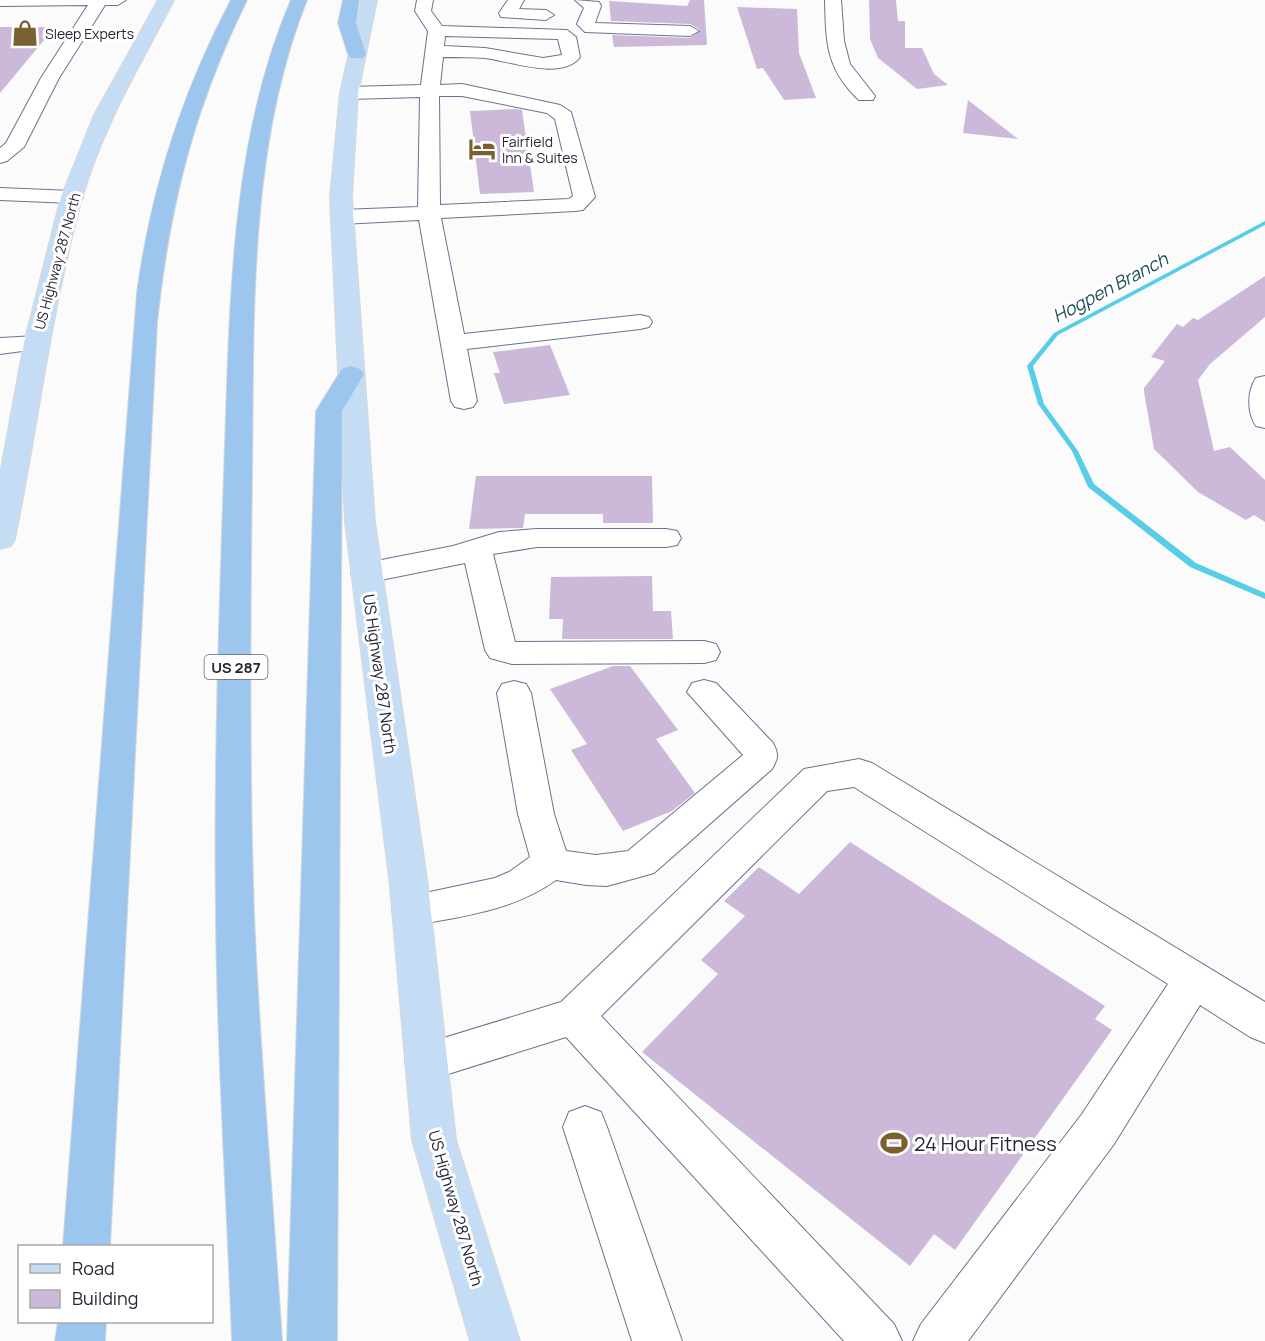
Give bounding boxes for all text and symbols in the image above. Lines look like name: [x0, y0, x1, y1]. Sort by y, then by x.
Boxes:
shop icon: Sleep Experts: [10, 18, 40, 48]
place label: Sleep Experts: [45, 24, 134, 43]
place label: Fairfield Inn & Suites: [502, 132, 578, 167]
hotel icon: Fairfield Inn & Suites: [467, 134, 497, 164]
street label: US Highway 287 North: [30, 190, 84, 332]
water label: Hogpen Branch: [1048, 246, 1173, 327]
street label: US Highway 287 North: [358, 593, 402, 755]
road number: US 287: [204, 655, 268, 679]
street label: US Highway 287 North: [423, 1128, 489, 1288]
sports icon: 24 Hour Fitness: [879, 1128, 909, 1158]
place label: 24 Hour Fitness: [914, 1130, 1057, 1157]
legend: [18, 1245, 213, 1323]
text: Road: [72, 1256, 115, 1280]
text: Building: [72, 1286, 138, 1310]

